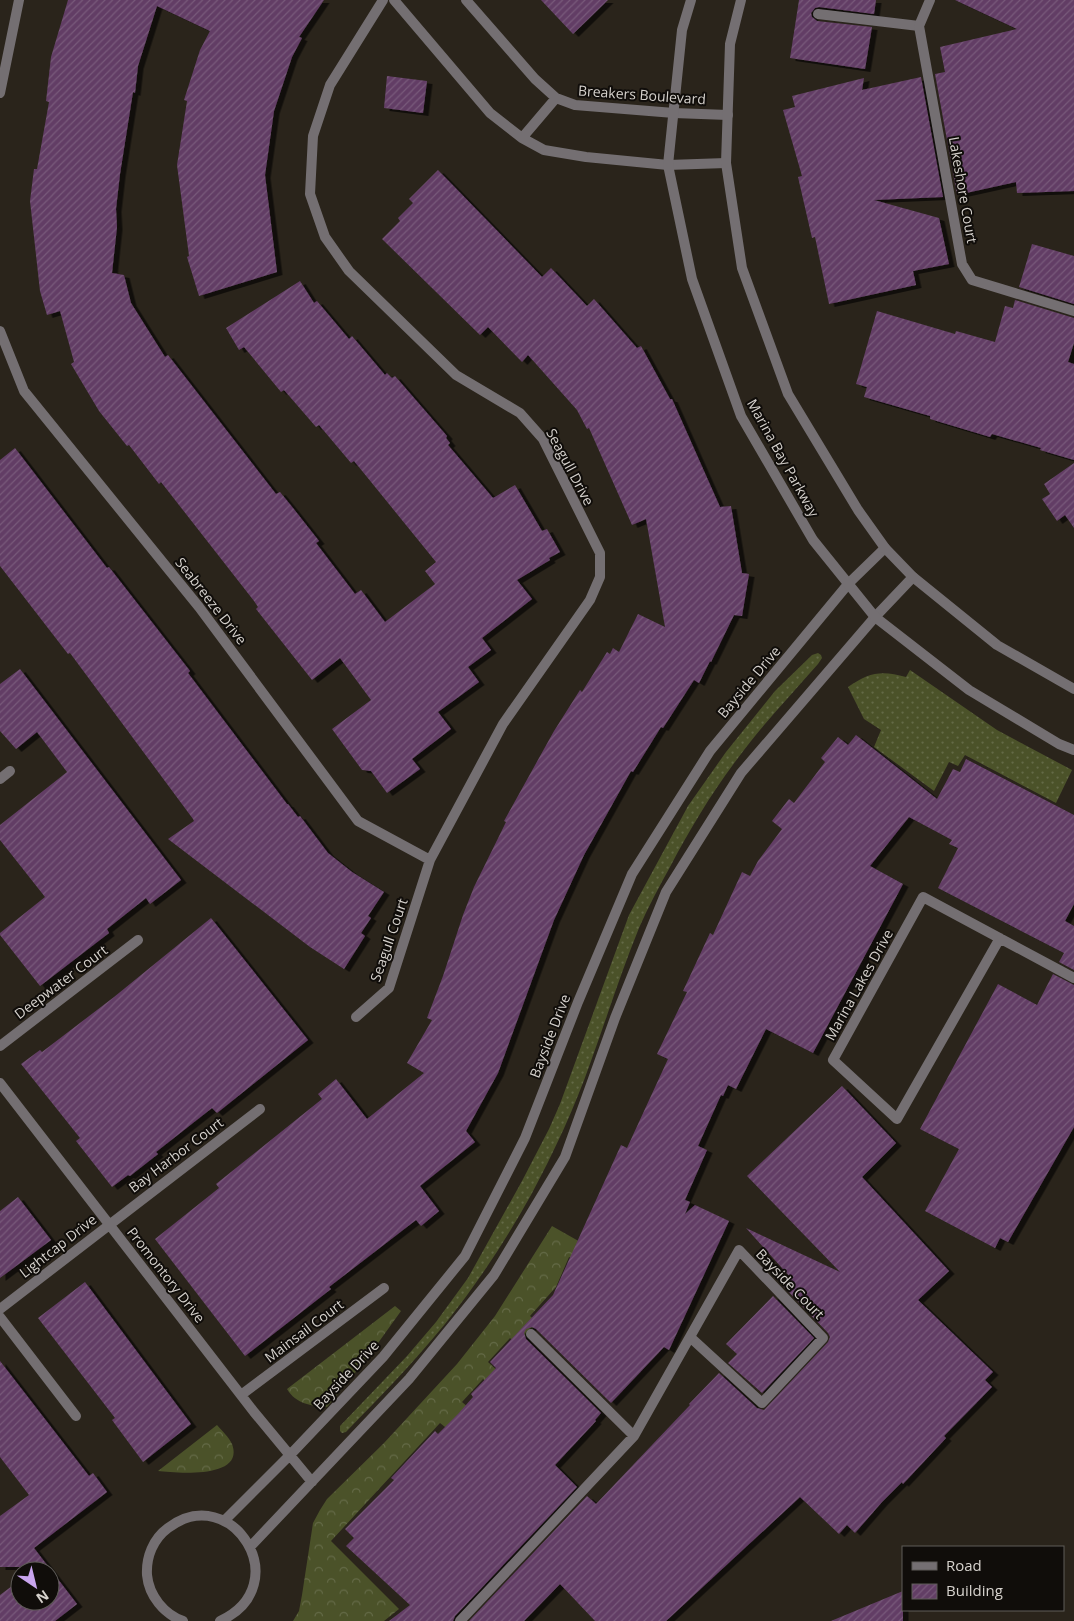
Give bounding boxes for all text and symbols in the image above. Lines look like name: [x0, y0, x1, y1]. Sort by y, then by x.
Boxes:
street label: Breakers Boulevard: [577, 81, 707, 108]
street label: Lakeshore Court: [945, 135, 982, 245]
street label: Marina Bay Parkway: [743, 395, 824, 521]
street label: Seagull Drive: [542, 425, 599, 509]
street label: Seabreeze Drive: [171, 553, 251, 648]
street label: Bayside Drive: [713, 642, 784, 722]
street label: Seagull Court: [365, 896, 412, 984]
street label: Marina Lakes Drive: [820, 926, 897, 1044]
street label: Deepwater Court: [10, 940, 111, 1023]
street label: Bayside Drive: [525, 991, 574, 1080]
street label: Bay Harbor Court: [124, 1113, 227, 1197]
street label: Lightcap Drive: [15, 1209, 100, 1282]
street label: Promontory Drive: [123, 1223, 210, 1327]
street label: Bayside Court: [752, 1244, 829, 1323]
street label: Mainsail Court: [260, 1295, 347, 1367]
street label: Bayside Drive: [309, 1336, 383, 1413]
legend: [902, 1546, 1064, 1611]
text: Road: [946, 1555, 982, 1575]
north arrow: [10, 1561, 60, 1611]
text: Building: [946, 1580, 1003, 1600]
text: N: [33, 1586, 53, 1608]

